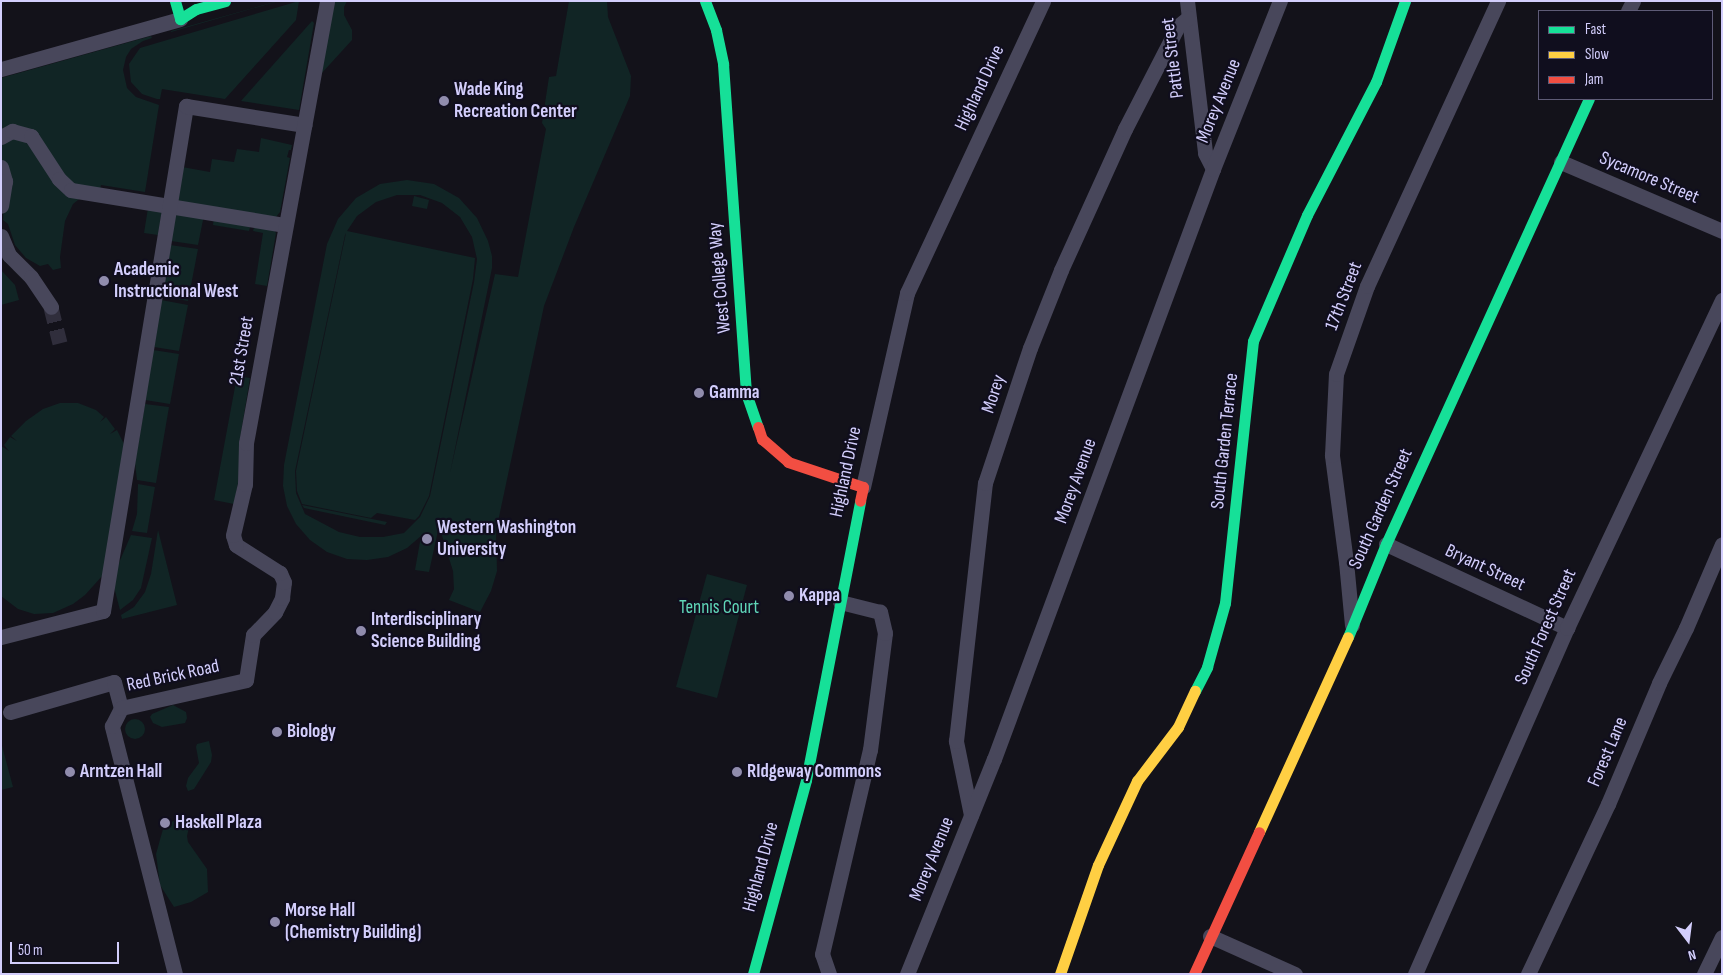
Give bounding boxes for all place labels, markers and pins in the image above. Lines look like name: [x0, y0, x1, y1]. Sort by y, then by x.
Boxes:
place label: Wade King Recreation Center: [454, 79, 577, 123]
marker: Wade King Recreation Center: [438, 95, 450, 107]
place label: Academic Instructional West: [114, 259, 238, 303]
marker: Academic Instructional West: [98, 275, 110, 287]
place label: Gamma: [709, 382, 760, 404]
marker: Gamma: [693, 387, 705, 399]
place label: Western Washington University: [437, 517, 576, 561]
marker: Western Washington University: [421, 533, 433, 545]
place label: Kappa: [799, 585, 840, 607]
marker: Kappa: [783, 590, 795, 602]
place label: Interdisciplinary Science Building: [371, 609, 481, 653]
marker: Interdisciplinary Science Building: [355, 625, 367, 637]
place label: Biology: [287, 721, 336, 743]
marker: Biology: [271, 726, 283, 738]
place label: Arntzen Hall: [80, 761, 162, 783]
place label: RIdgeway Commons: [747, 761, 882, 783]
marker: Arntzen Hall: [64, 766, 76, 778]
marker: RIdgeway Commons: [731, 766, 743, 778]
place label: Haskell Plaza: [175, 812, 262, 834]
marker: Haskell Plaza: [159, 817, 171, 829]
place label: Morse Hall (Chemistry Building): [285, 900, 421, 944]
marker: Morse Hall (Chemistry Building): [269, 916, 281, 928]

